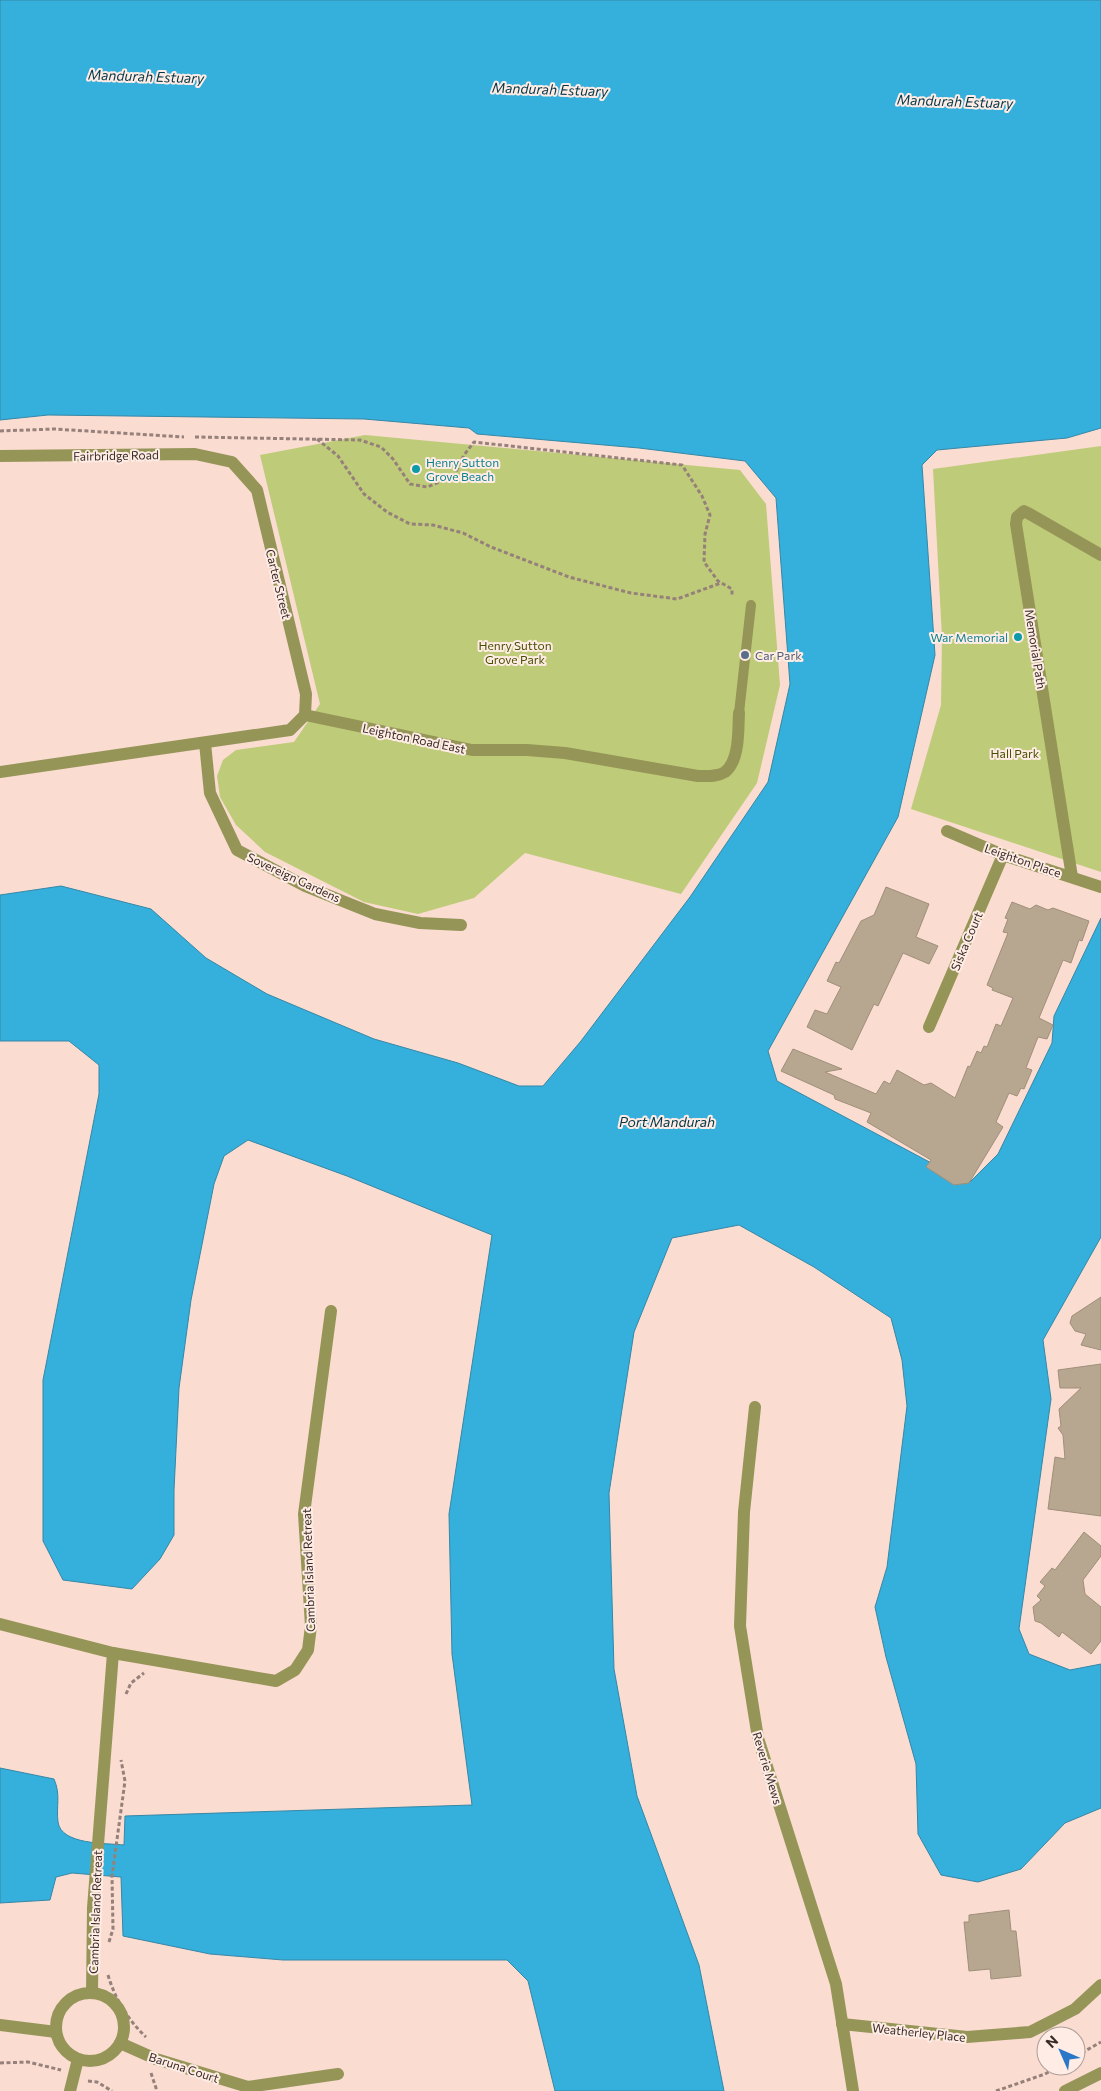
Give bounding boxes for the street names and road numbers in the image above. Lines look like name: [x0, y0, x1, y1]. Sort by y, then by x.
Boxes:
street label: Fairbridge Road: [73, 447, 159, 463]
street label: Carter Street: [264, 548, 294, 620]
street label: Memorial Path: [1023, 608, 1049, 690]
street label: Leighton Road East: [361, 720, 467, 756]
street label: Leighton Place: [983, 840, 1063, 880]
street label: Sovereign Gardens: [245, 849, 343, 905]
street label: Siska Court: [947, 909, 985, 972]
street label: Cambria Island Retreat: [299, 1508, 317, 1632]
street label: Reverie Mews: [750, 1730, 786, 1806]
street label: Cambria Island Retreat: [86, 1850, 104, 1974]
street label: Weatherley Place: [872, 2020, 966, 2044]
street label: Baruna Court: [147, 2049, 221, 2085]

